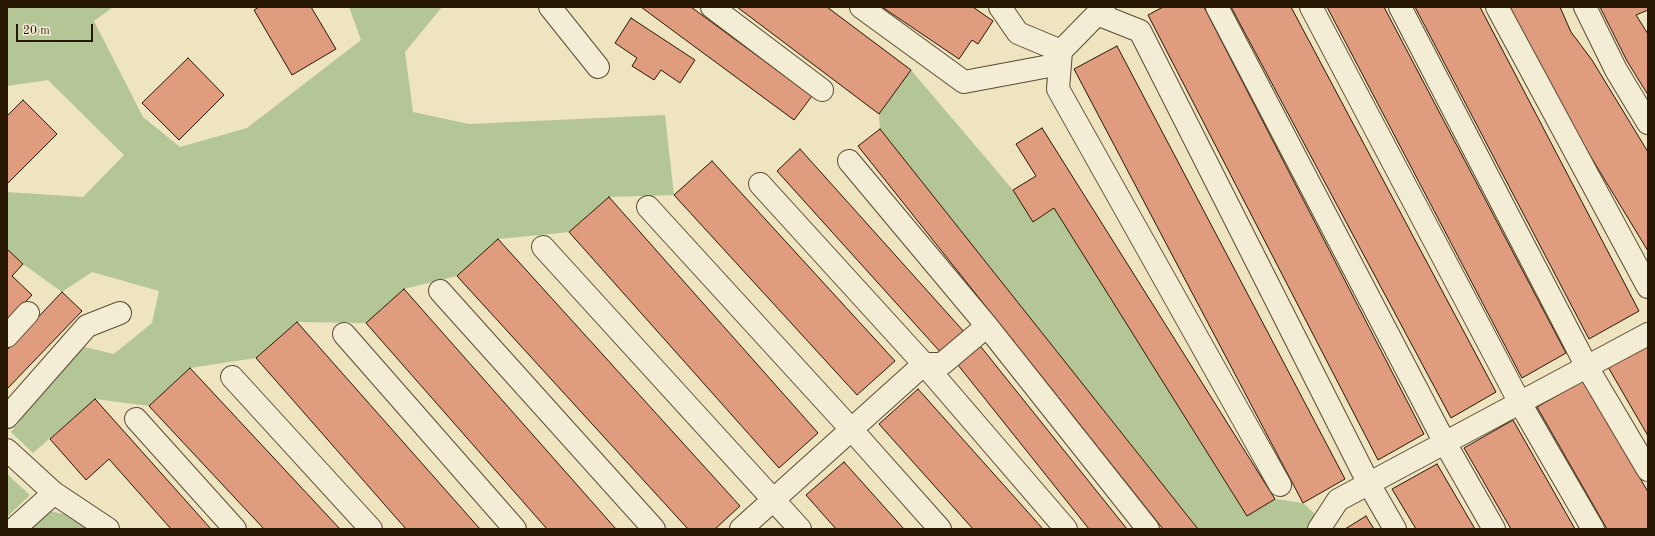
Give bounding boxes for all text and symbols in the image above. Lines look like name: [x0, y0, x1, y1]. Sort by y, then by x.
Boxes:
scale bar: [18, 16, 95, 42]
text: 20 m: [23, 25, 50, 37]

